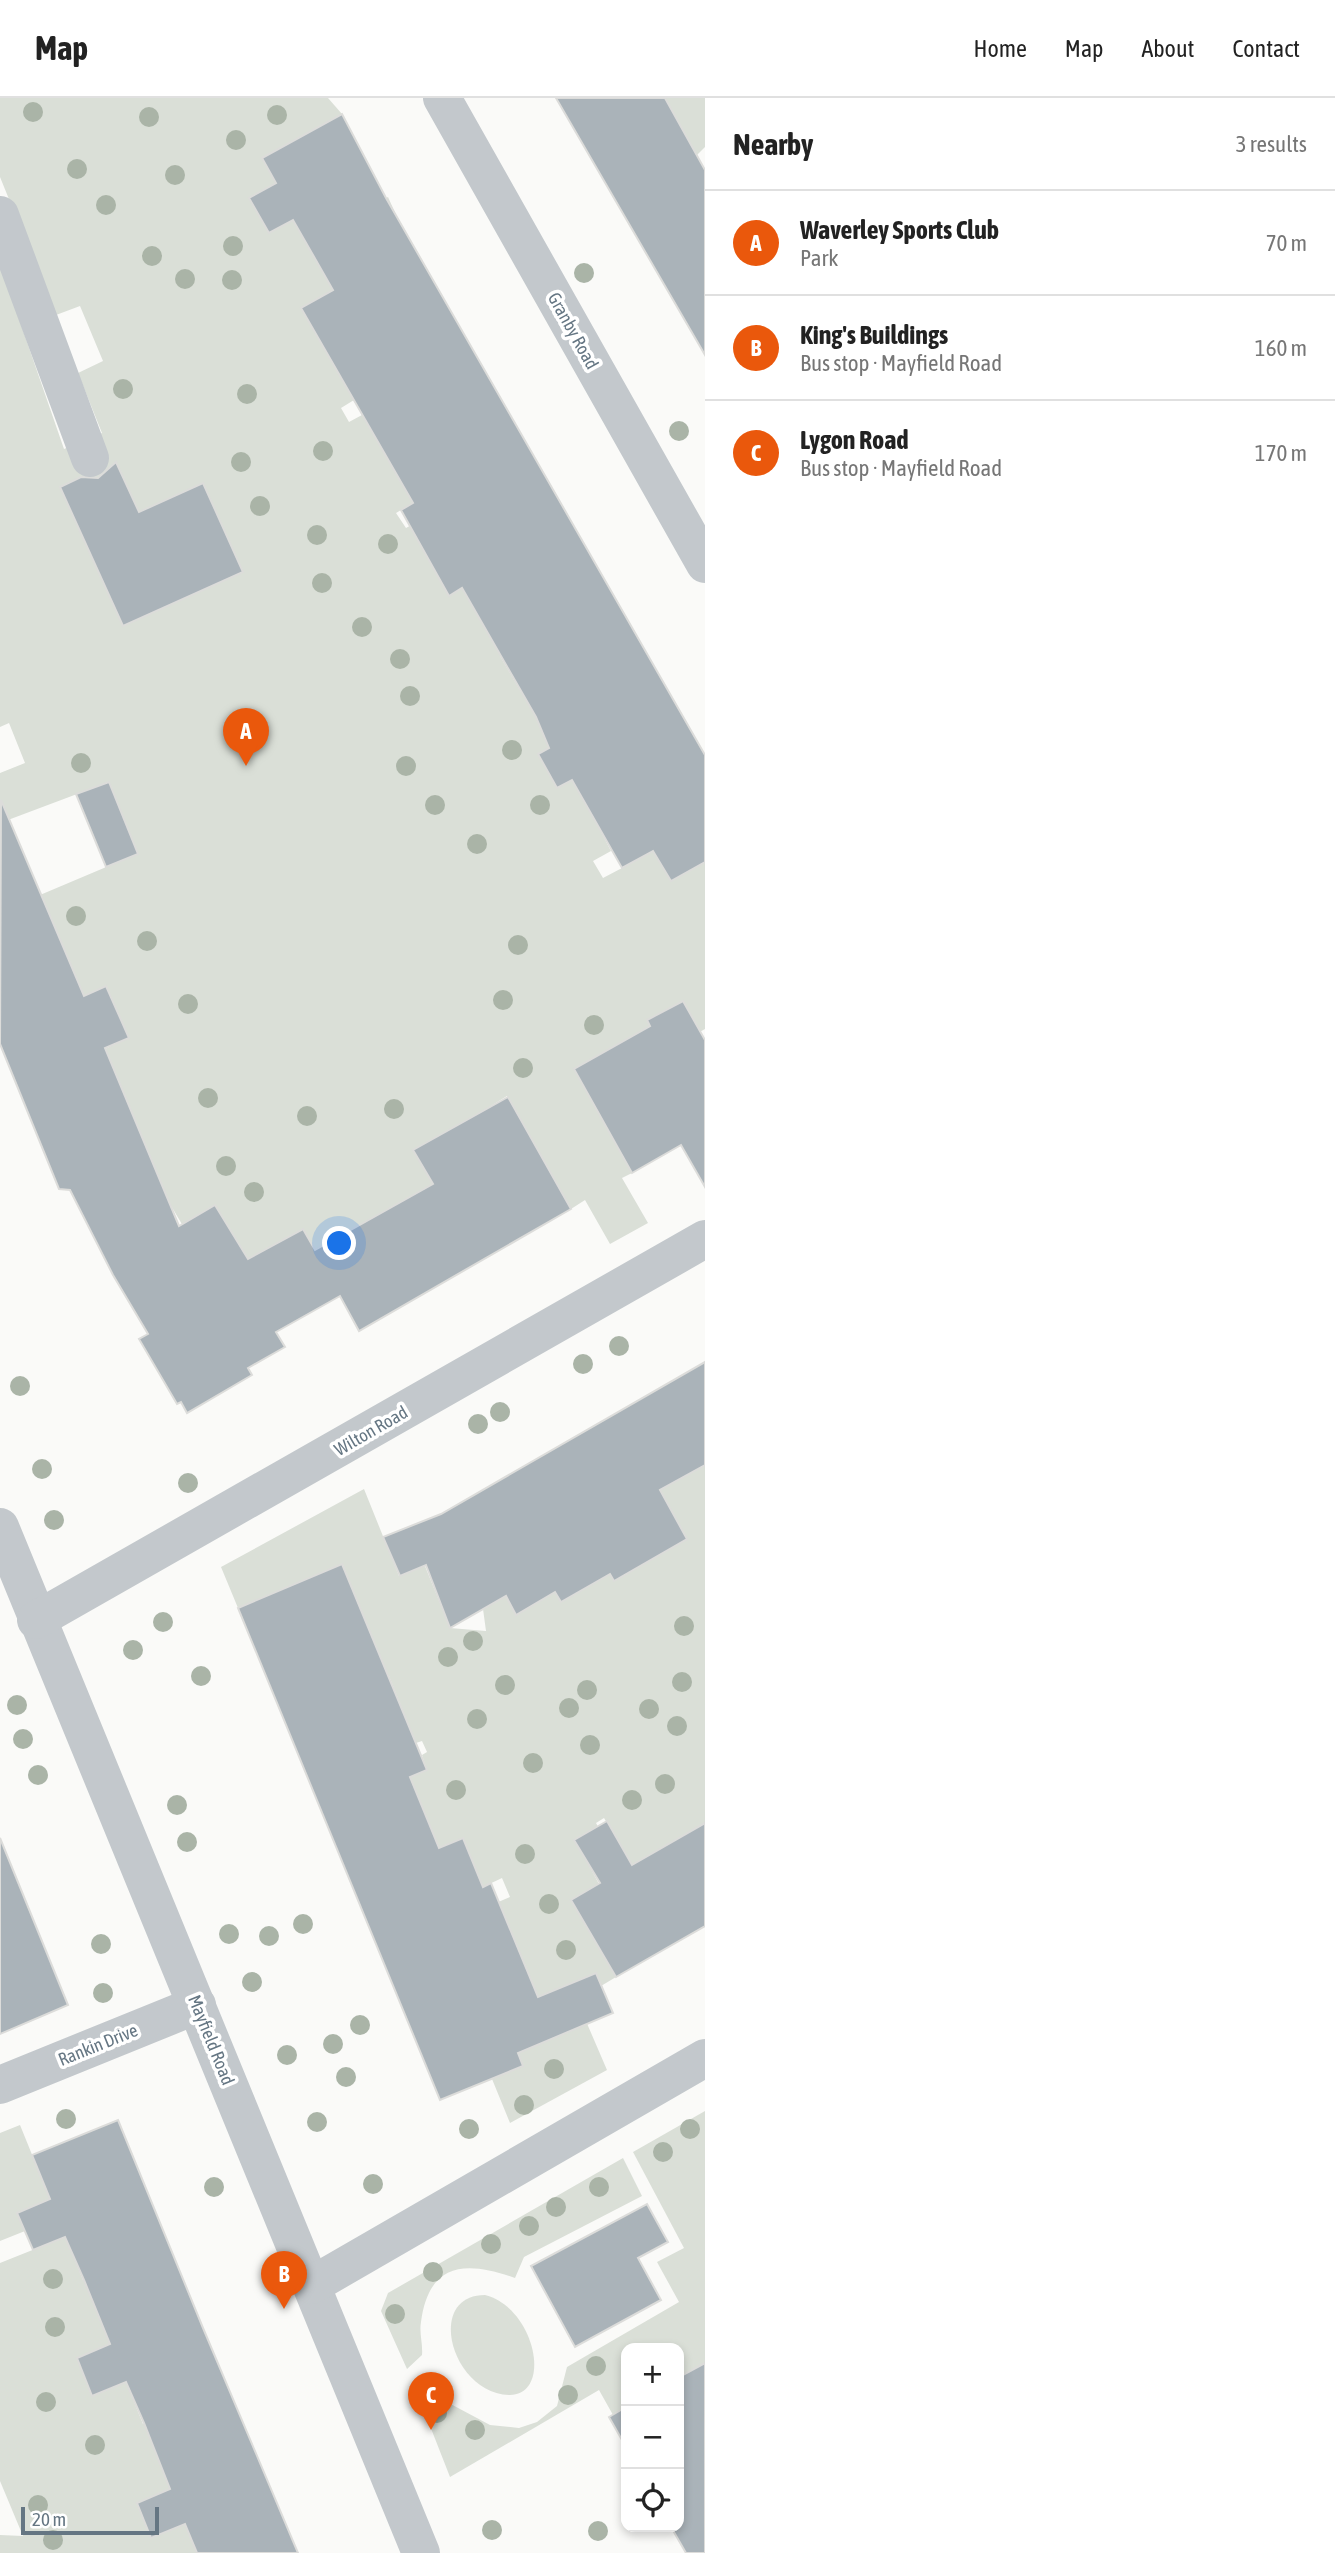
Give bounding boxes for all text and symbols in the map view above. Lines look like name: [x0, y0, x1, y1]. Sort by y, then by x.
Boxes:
text: Map: [35, 29, 88, 67]
text: Home: [973, 35, 1027, 62]
text: Map: [1065, 35, 1103, 62]
text: About: [1141, 35, 1194, 62]
text: Contact: [1232, 35, 1300, 62]
text: Nearby: [733, 127, 813, 161]
text: 3 results: [1236, 131, 1307, 157]
text: Waverley Sports Club: [800, 215, 999, 245]
text: A: [750, 230, 762, 256]
text: 70 m: [1266, 230, 1307, 256]
text: Park: [800, 245, 838, 271]
street label: Granby Road: [544, 289, 603, 373]
text: King's Buildings: [800, 320, 948, 350]
text: B: [751, 335, 761, 361]
text: 160 m: [1255, 335, 1307, 361]
text: Bus stop · Mayfield Road: [800, 350, 1002, 376]
text: Lygon Road: [800, 425, 909, 455]
text: C: [751, 440, 761, 466]
text: 170 m: [1255, 440, 1307, 466]
text: Bus stop · Mayfield Road: [800, 455, 1002, 481]
pin: A: [223, 708, 269, 766]
your location: [322, 1226, 356, 1260]
street label: Wilton Road: [330, 1401, 411, 1460]
street label: Mayfield Road: [184, 1992, 239, 2088]
street label: Rankin Drive: [55, 2019, 141, 2070]
pin: B: [261, 2251, 307, 2309]
map controls: [621, 2343, 684, 2532]
button: +: [621, 2343, 684, 2406]
pin: C: [408, 2372, 454, 2430]
button: −: [621, 2406, 684, 2469]
button: locate: [621, 2469, 684, 2532]
scale bar: [21, 2504, 159, 2536]
text: 20 m: [32, 2508, 66, 2530]

